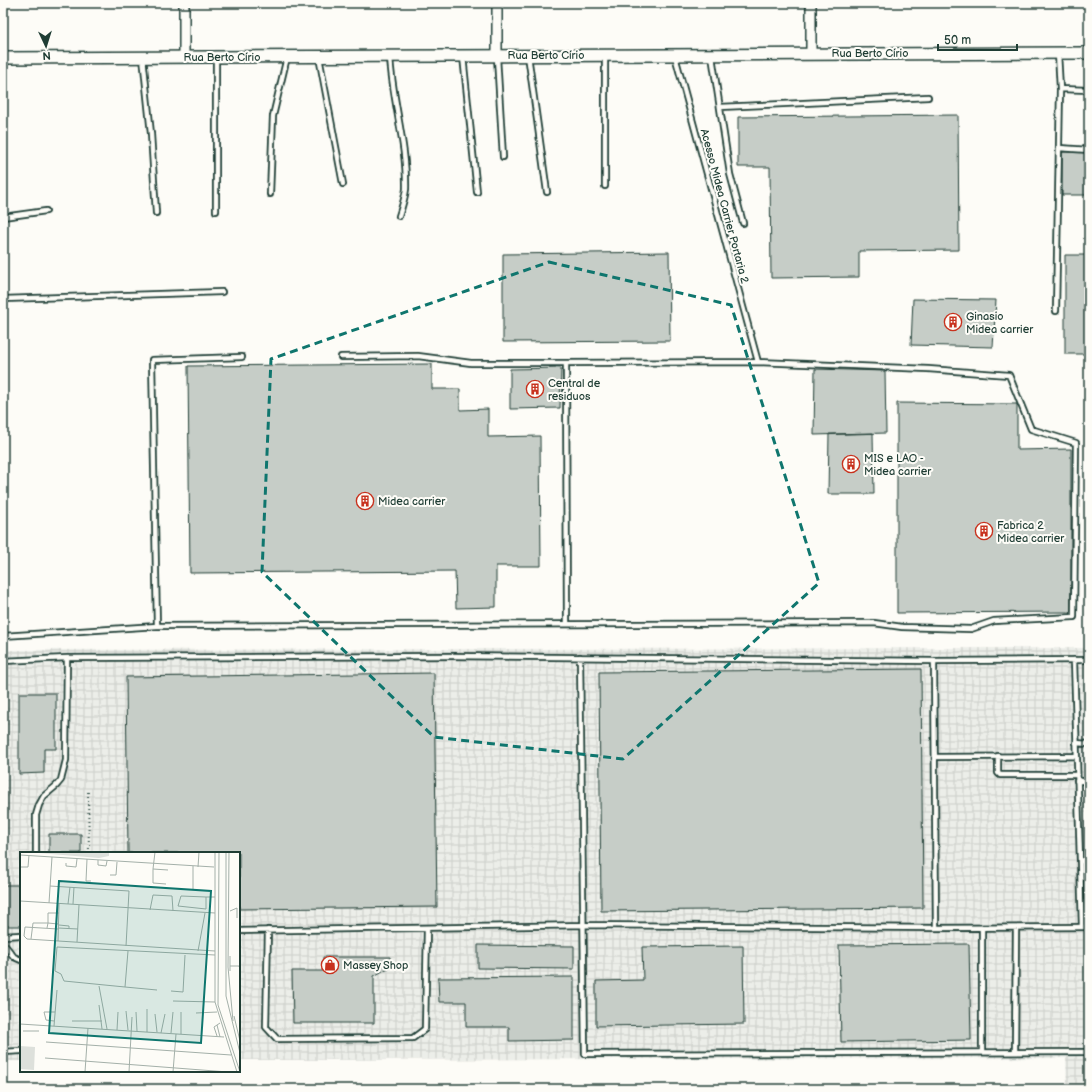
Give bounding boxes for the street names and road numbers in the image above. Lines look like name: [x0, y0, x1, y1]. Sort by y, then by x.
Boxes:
street label: Rua Berto Círio: [832, 47, 908, 60]
street label: Rua Berto Círio: [508, 49, 584, 62]
street label: Rua Berto Círio: [184, 51, 260, 64]
street label: Acesso Midea Carrier Portaria 2: [698, 127, 752, 285]

